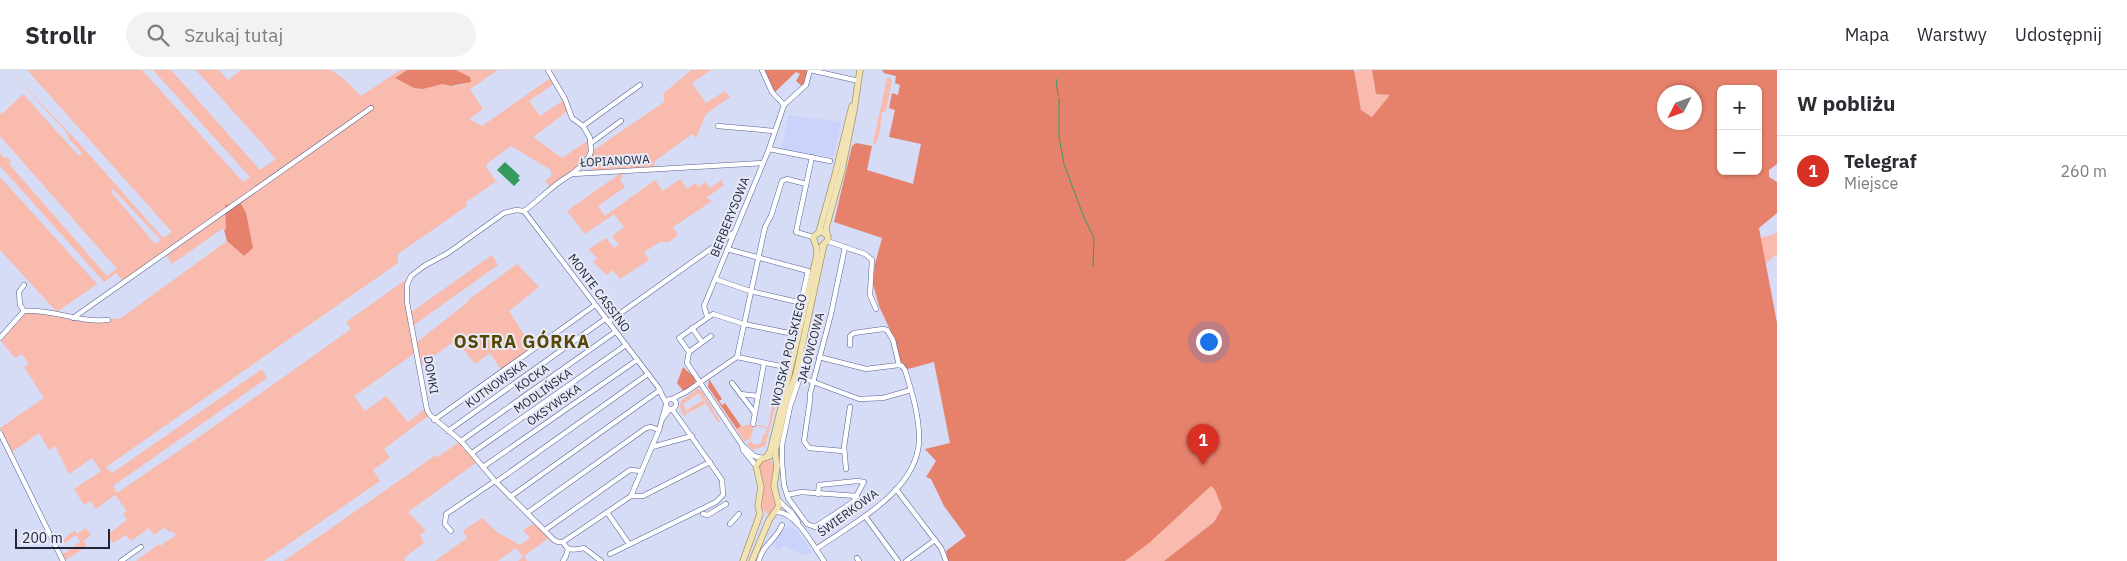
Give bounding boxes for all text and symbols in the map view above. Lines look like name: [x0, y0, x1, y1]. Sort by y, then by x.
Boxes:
search box: [126, 12, 476, 57]
text: Strollr: [25, 19, 96, 51]
icon: search: [144, 21, 172, 49]
text: Szukaj tutaj: [184, 23, 283, 47]
text: Mapa: [1845, 23, 1889, 46]
text: Warstwy: [1917, 23, 1987, 46]
text: Udostępnij: [2015, 23, 2102, 46]
north arrow: [1657, 85, 1702, 130]
map controls: [1717, 85, 1762, 175]
button: +: [1717, 85, 1762, 130]
text: W pobliżu: [1797, 89, 1896, 117]
button: −: [1717, 130, 1762, 175]
text: Telegraf: [1844, 149, 1917, 173]
street label: ŁOPIANOWA: [579, 151, 650, 170]
text: 1: [1808, 161, 1818, 181]
text: 260 m: [2060, 161, 2107, 181]
text: Miejsce: [1844, 173, 1898, 193]
street label: BERBERYSOWA: [707, 174, 753, 259]
street label: MONTE CASSINO: [565, 251, 634, 335]
street label: WOJSKA POLSKIEGO: [767, 292, 810, 408]
street label: JAŁOWCOWA: [794, 310, 827, 385]
your location: [1196, 329, 1222, 355]
district label: OSTRA GÓRKA: [454, 330, 590, 353]
street label: DOMKI: [421, 355, 442, 395]
street label: KUTNOWSKA: [462, 356, 530, 411]
street label: KOCKA: [512, 360, 552, 395]
street label: MODLIŃSKA: [511, 365, 575, 416]
street label: OKSYWSKA: [524, 380, 584, 429]
pin: 1: [1187, 424, 1219, 465]
street label: ŚWIERKOWA: [814, 485, 881, 540]
scale bar: [15, 526, 110, 549]
text: 200 m: [22, 529, 63, 547]

